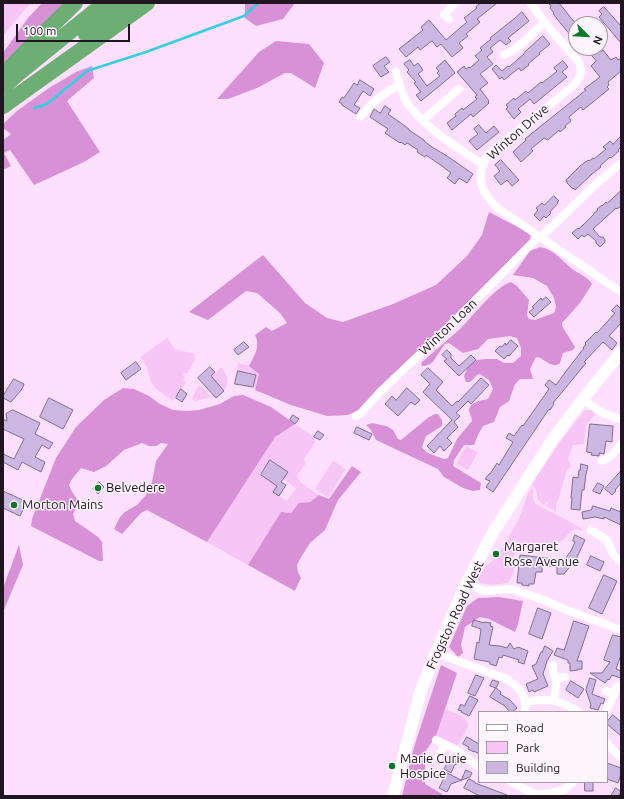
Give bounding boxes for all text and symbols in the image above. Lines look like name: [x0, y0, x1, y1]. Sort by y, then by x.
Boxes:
scale bar: [18, 16, 132, 42]
north arrow: [568, 16, 608, 56]
text: 100 m: [23, 24, 56, 37]
text: N: [591, 34, 605, 47]
street label: Winton Drive: [484, 101, 552, 163]
street label: Winton Loan: [416, 296, 480, 358]
place label: Belvedere: [106, 480, 165, 496]
marker: Belvedere: [93, 483, 103, 493]
place label: Morton Mains: [22, 497, 103, 513]
marker: Morton Mains: [9, 500, 19, 510]
place label: Margaret Rose Avenue: [504, 539, 579, 570]
marker: Margaret Rose Avenue: [491, 549, 501, 559]
street label: Frogston Road West: [423, 558, 487, 672]
legend: [478, 711, 608, 783]
text: Road: [516, 721, 544, 734]
text: Park: [516, 741, 540, 754]
place label: Marie Curie Hospice: [400, 751, 467, 782]
marker: Marie Curie Hospice: [387, 761, 397, 771]
text: Building: [516, 761, 560, 774]

